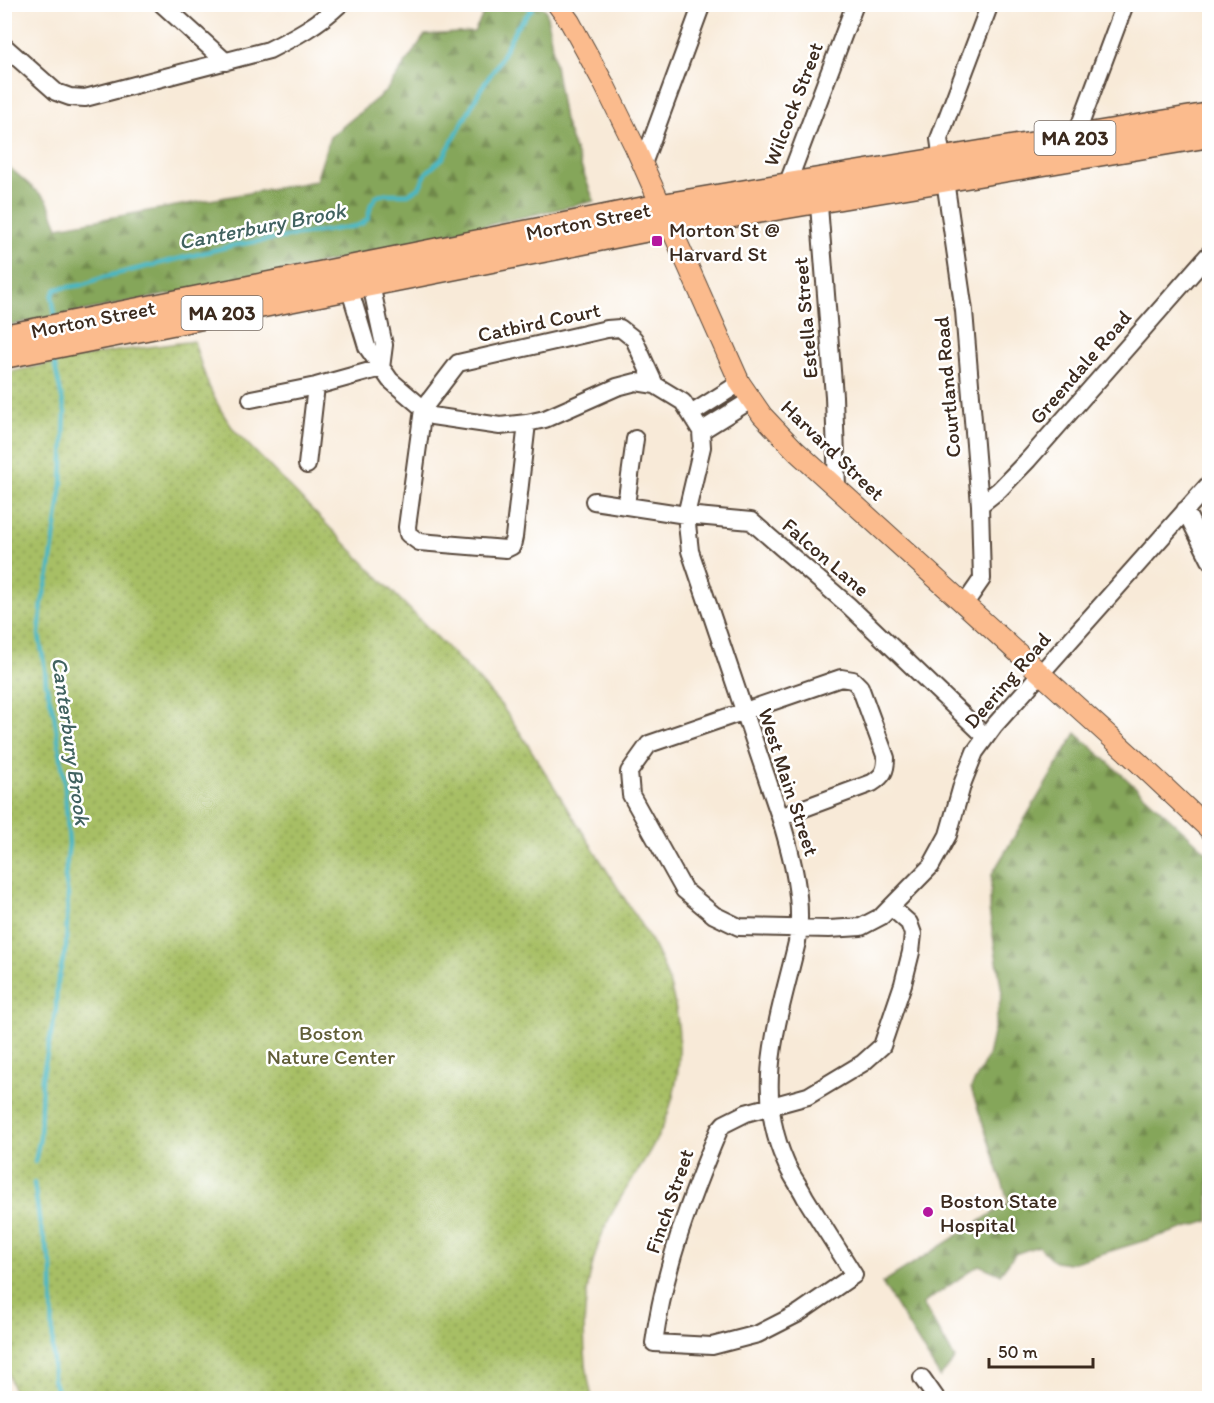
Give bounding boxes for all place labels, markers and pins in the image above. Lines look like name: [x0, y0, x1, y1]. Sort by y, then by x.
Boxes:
place label: Morton St @ Harvard St: [669, 217, 780, 266]
marker: Morton St @ Harvard St: [650, 234, 664, 248]
place label: Boston State Hospital: [940, 1188, 1057, 1237]
marker: Boston State Hospital: [921, 1205, 935, 1219]

